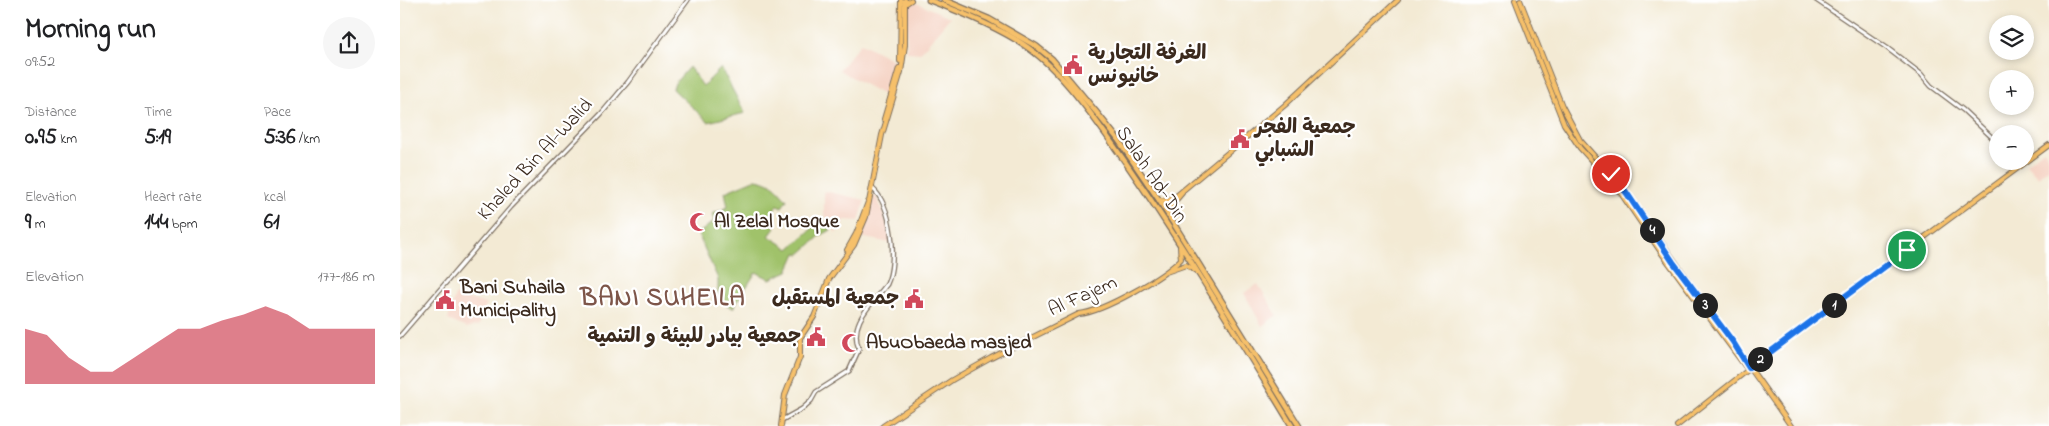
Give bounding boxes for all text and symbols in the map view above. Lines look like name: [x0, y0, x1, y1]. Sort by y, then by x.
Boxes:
text: Morning run: [25, 10, 156, 51]
map controls: [1989, 15, 2034, 170]
button: layers: [1989, 15, 2034, 60]
button: share: [323, 17, 375, 69]
place label: الغرفة التجارية خانيونس: [1088, 40, 1206, 92]
text: 09:52: [25, 50, 55, 74]
public building icon: الغرفة التجارية خانيونس: [1062, 54, 1084, 76]
button: +: [1989, 70, 2034, 115]
street label: Khaled Bin Al-Walid: [471, 92, 601, 228]
text: Distance: [25, 102, 77, 123]
text: Time: [144, 102, 172, 123]
text: Pace: [264, 102, 291, 123]
place label: جمعية الفجر الشبابي: [1253, 114, 1356, 167]
street label: Salah Ad-Din: [1108, 121, 1194, 229]
text: 0.95: [25, 123, 57, 153]
text: 5:19: [144, 123, 171, 153]
text: 5:36: [264, 123, 295, 153]
button: −: [1989, 125, 2034, 170]
public building icon: جمعية الفجر الشبابي: [1229, 128, 1251, 150]
text: km: [57, 129, 77, 150]
text: /km: [295, 129, 320, 150]
pin: [1590, 153, 1632, 195]
icon: check: [1597, 160, 1625, 188]
text: Elevation: [25, 187, 76, 208]
text: Heart rate: [144, 187, 202, 208]
text: kcal: [264, 187, 286, 208]
text: 9: [25, 208, 31, 238]
text: 144: [144, 208, 168, 238]
text: 61: [264, 208, 280, 238]
place label: Al Zelal Mosque: [714, 208, 840, 237]
mosque icon: Al Zelal Mosque: [688, 211, 710, 233]
text: m: [31, 214, 46, 235]
text: bpm: [168, 214, 198, 235]
pin: 4: [1640, 218, 1664, 242]
text: 4: [1650, 220, 1655, 241]
pin: [1886, 229, 1928, 271]
icon: arrive: [1893, 236, 1921, 264]
text: Elevation: [25, 265, 84, 289]
text: 177–186 m: [318, 265, 375, 289]
street label: Al Fajem: [1044, 269, 1122, 325]
place label: Bani Suhaila Municipality: [459, 274, 565, 327]
district label: BANI SUHEILA: [579, 281, 746, 317]
place label: جمعية المستقبل: [772, 285, 899, 314]
public building icon: جمعية المستقبل: [903, 288, 925, 310]
public building icon: Bani Suhaila Municipality: [434, 289, 456, 311]
pin: 3: [1692, 292, 1718, 318]
pin: 1: [1822, 292, 1846, 318]
text: 3: [1703, 295, 1708, 316]
text: 1: [1832, 295, 1837, 316]
place label: جمعية بيادر للبيئة و التنمية: [587, 323, 801, 352]
public building icon: جمعية بيادر للبيئة و التنمية: [805, 326, 827, 348]
place label: AbuObaeda masjed: [866, 329, 1032, 358]
mosque icon: AbuObaeda masjed: [840, 332, 862, 354]
pin: 2: [1748, 346, 1772, 372]
text: 2: [1757, 349, 1764, 370]

